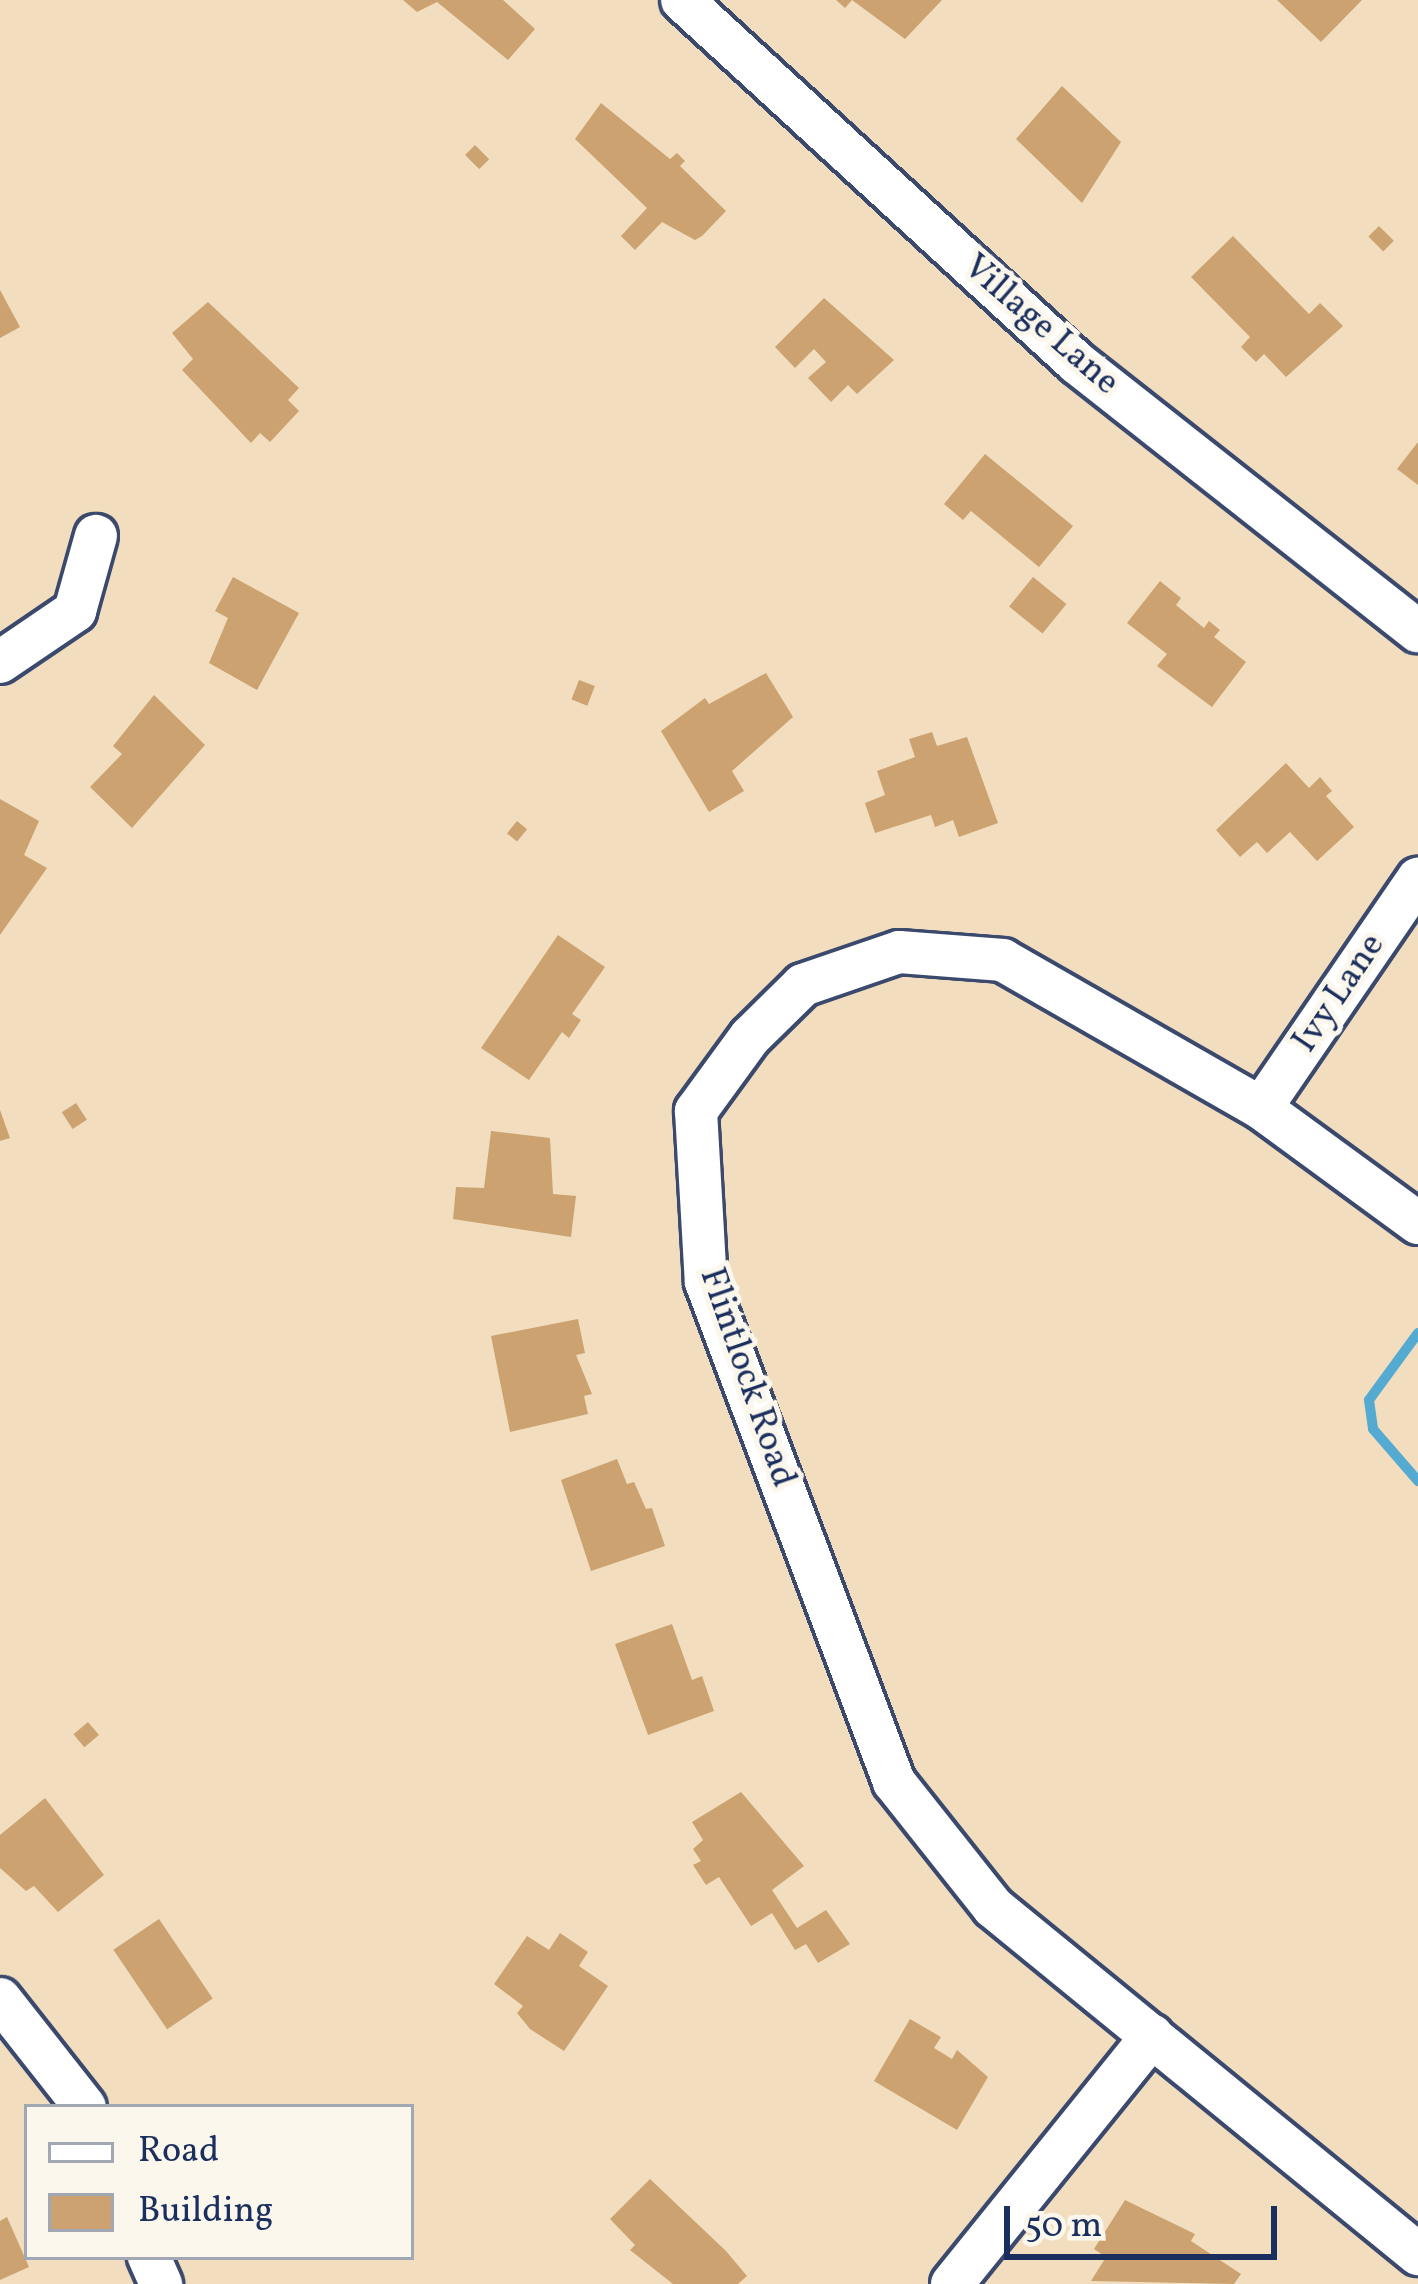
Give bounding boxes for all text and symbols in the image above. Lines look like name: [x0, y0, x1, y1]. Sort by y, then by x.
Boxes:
street label: Village Lane: [953, 247, 1127, 405]
street label: Ivy Lane: [1284, 926, 1396, 1062]
street label: Flintlock Road: [688, 1263, 804, 1493]
legend: [24, 2104, 414, 2260]
text: Road: [138, 2127, 219, 2177]
scale bar: [1010, 2182, 1283, 2256]
text: Building: [138, 2187, 273, 2237]
text: 50 m: [1025, 2202, 1102, 2252]

